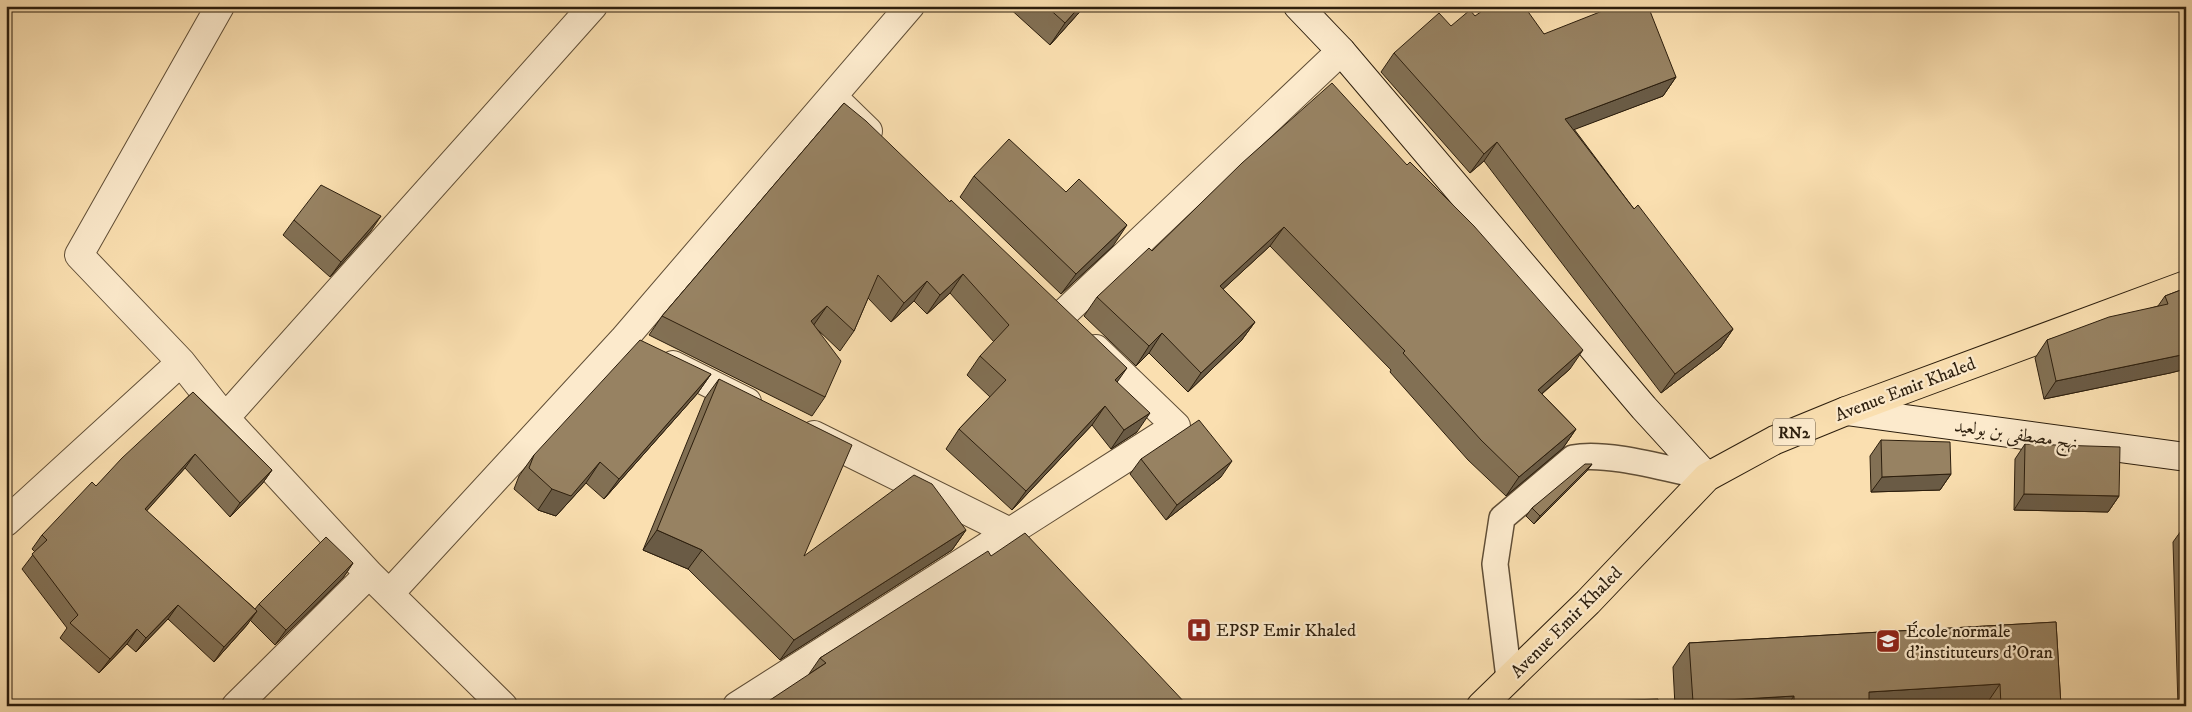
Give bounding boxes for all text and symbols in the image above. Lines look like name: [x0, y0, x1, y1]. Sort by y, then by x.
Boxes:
street label: Avenue Emir Khaled: [1832, 353, 1979, 427]
street label: نهج مصطفى بن بولعيد: [1952, 415, 2079, 459]
road number: RN2: [1773, 418, 1815, 446]
street label: Avenue Emir Khaled: [1506, 562, 1627, 683]
hospital icon: EPSP Emir Khaled: [1186, 617, 1212, 643]
place label: EPSP Emir Khaled: [1216, 620, 1356, 642]
place label: École normale d'instituteurs d'Oran: [1906, 621, 2054, 664]
school or university icon: École normale d'instituteurs d'Oran: [1875, 628, 1901, 654]

